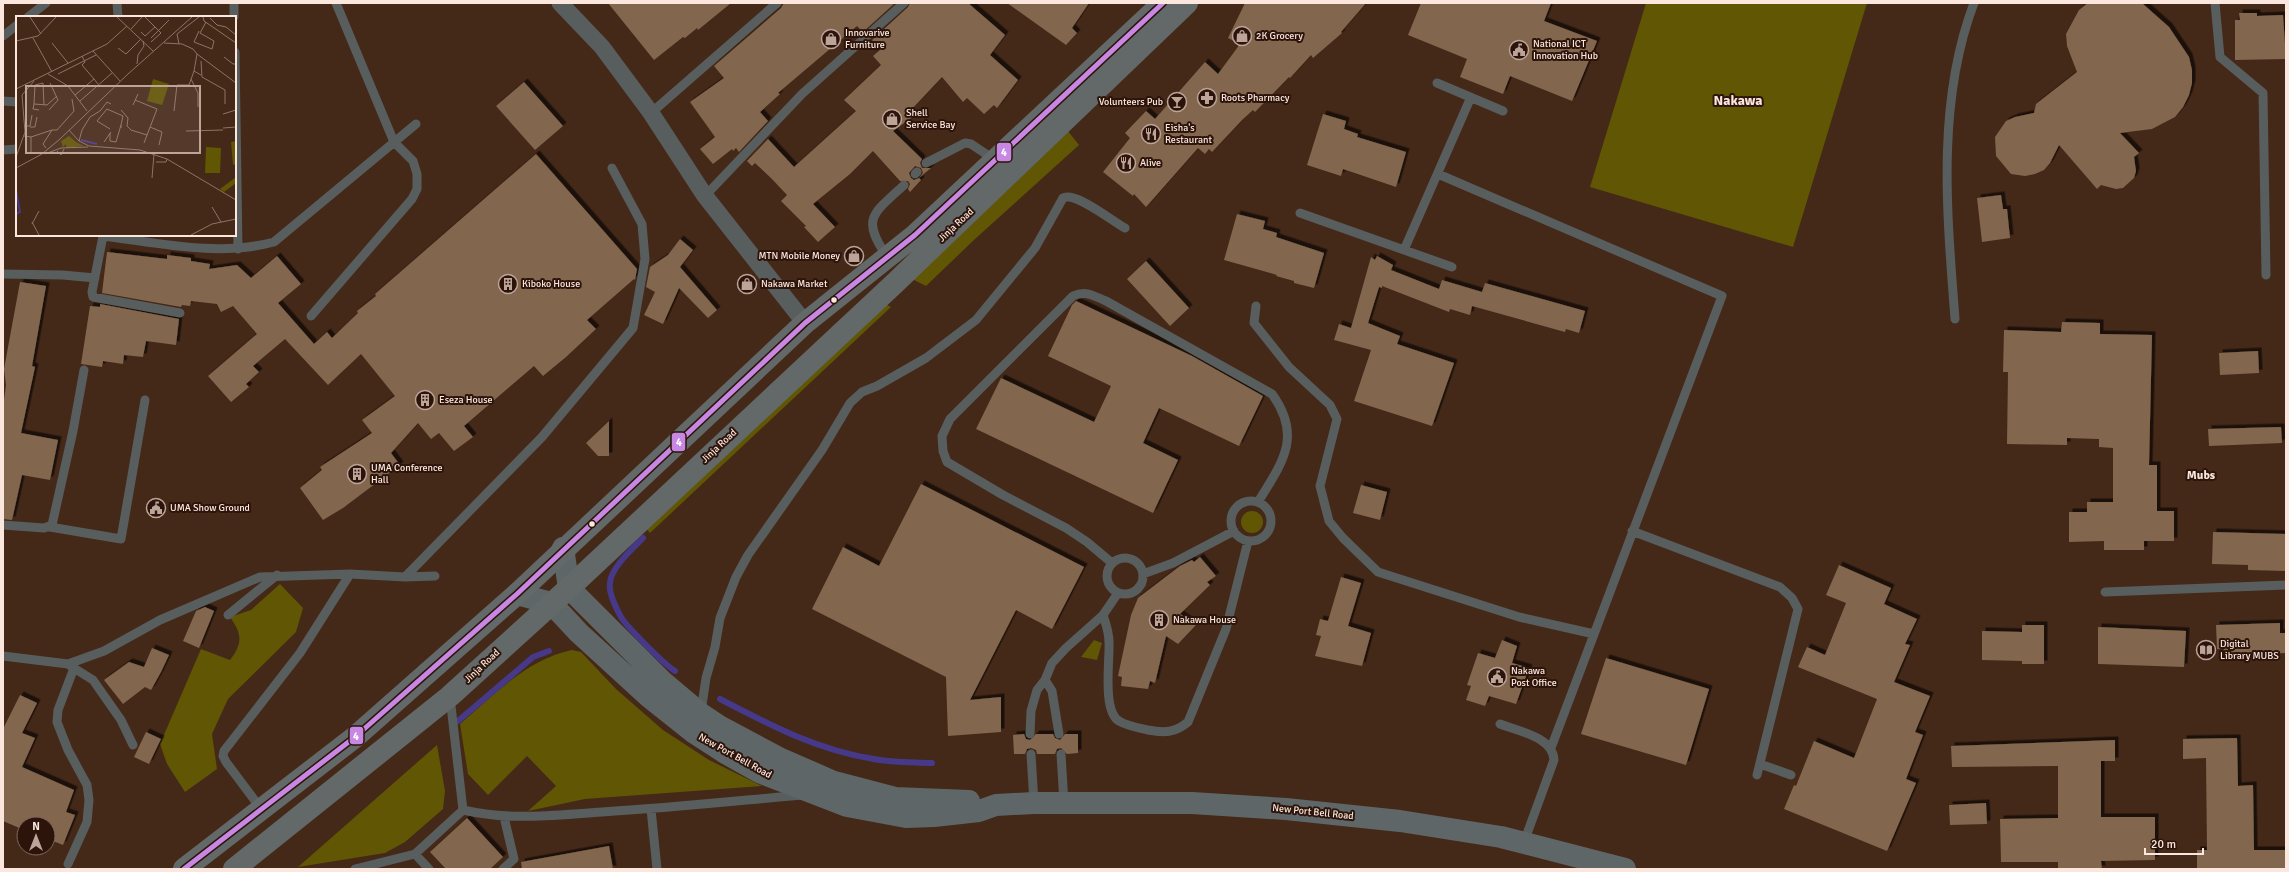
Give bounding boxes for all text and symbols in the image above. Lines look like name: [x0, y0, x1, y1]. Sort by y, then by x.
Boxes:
inset map: [16, 16, 236, 236]
shop icon: 2K Grocery: [1231, 25, 1253, 47]
place label: Innovarive Furniture: [845, 27, 889, 51]
shop icon: Innovarive Furniture: [820, 28, 842, 50]
place label: 2K Grocery: [1256, 30, 1303, 42]
place label: National ICT Innovation Hub: [1533, 38, 1598, 62]
public building icon: National ICT Innovation Hub: [1508, 39, 1530, 61]
pharmacy icon: Roots Pharmacy: [1196, 87, 1218, 109]
bar icon: Volunteers Pub: [1166, 91, 1188, 113]
place label: Roots Pharmacy: [1221, 92, 1290, 104]
district label: Nakawa: [1713, 92, 1763, 109]
place label: Volunteers Pub: [1099, 96, 1163, 108]
place label: Shell Service Bay: [906, 107, 956, 131]
shop icon: Shell Service Bay: [881, 108, 903, 130]
place label: Eisha's Restaurant: [1165, 122, 1212, 146]
restaurant icon: Eisha's Restaurant: [1140, 123, 1162, 145]
line badge: 4: [996, 142, 1012, 162]
text: 4: [1001, 146, 1007, 159]
restaurant icon: Alive: [1115, 152, 1137, 174]
place label: Alive: [1140, 157, 1161, 169]
street label: Jinja Road: [936, 206, 976, 244]
shop icon: MTN Mobile Money: [843, 245, 865, 267]
place label: MTN Mobile Money: [759, 250, 840, 262]
building icon: Kiboko House: [497, 273, 519, 295]
shop icon: Nakawa Market: [736, 273, 758, 295]
place label: Kiboko House: [522, 278, 580, 290]
place label: Nakawa Market: [761, 278, 828, 290]
unlabelled marker: [829, 295, 839, 305]
building icon: Eseza House: [414, 389, 436, 411]
place label: Eseza House: [439, 394, 493, 406]
street label: Jinja Road: [699, 427, 739, 465]
line badge: 4: [671, 432, 686, 452]
text: 4: [676, 436, 682, 449]
place label: UMA Conference Hall: [371, 462, 443, 486]
building icon: UMA Conference Hall: [346, 463, 368, 485]
district label: Mubs: [2187, 468, 2216, 483]
public building icon: UMA Show Ground: [145, 497, 167, 519]
place label: UMA Show Ground: [170, 502, 250, 514]
unlabelled marker: [587, 519, 597, 529]
building icon: Nakawa House: [1148, 609, 1170, 631]
place label: Nakawa House: [1173, 614, 1236, 626]
place label: Digital Library MUBS: [2220, 638, 2279, 662]
library icon: Digital Library MUBS: [2195, 639, 2217, 661]
street label: Jinja Road: [462, 647, 502, 685]
place label: Nakawa Post Office: [1511, 665, 1557, 689]
public building icon: Nakawa Post Office: [1486, 666, 1508, 688]
line badge: 4: [349, 726, 364, 745]
text: 4: [353, 730, 359, 743]
street label: New Port Bell Road: [696, 731, 774, 781]
street label: New Port Bell Road: [1272, 802, 1354, 822]
north arrow: [16, 816, 56, 856]
text: N: [32, 820, 40, 833]
scale bar: [2145, 830, 2203, 856]
text: 20 m: [2151, 837, 2176, 852]

